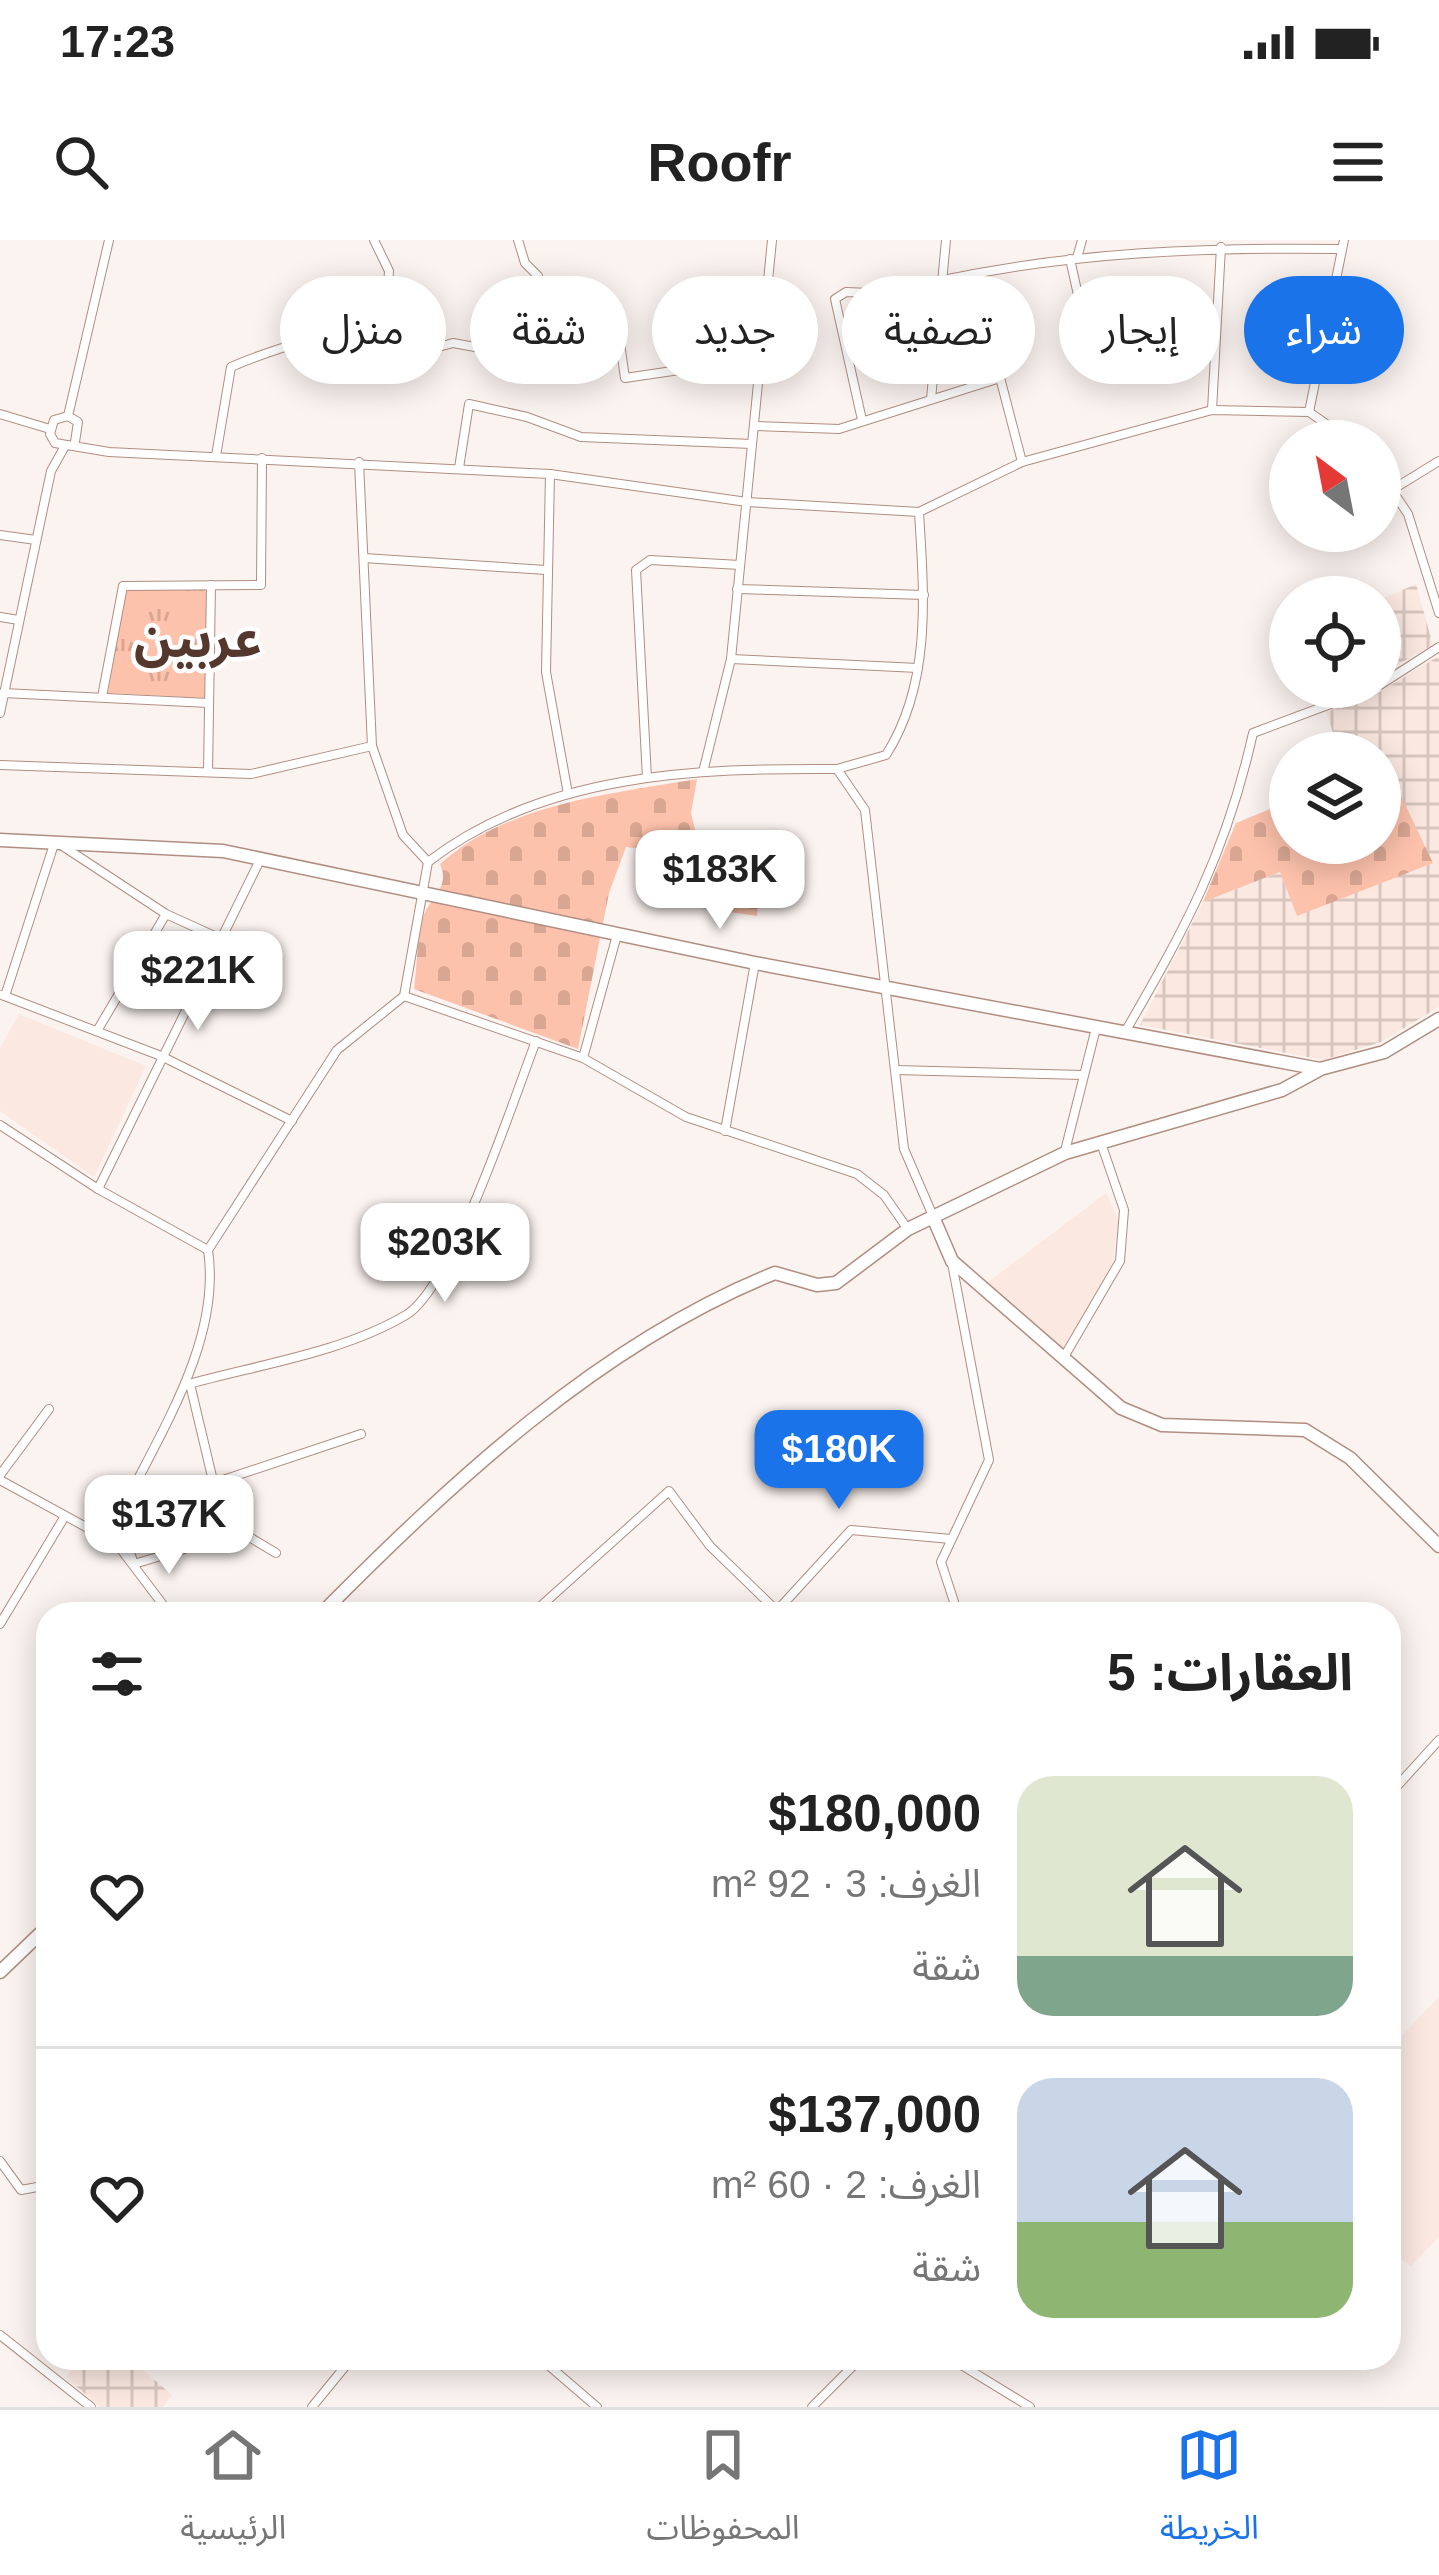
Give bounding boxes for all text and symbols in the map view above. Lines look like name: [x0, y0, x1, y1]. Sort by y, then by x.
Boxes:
text: 17:23: [60, 16, 175, 67]
icon: search: [48, 129, 114, 195]
icon: menu: [1325, 129, 1391, 195]
text: Roofr: [648, 132, 791, 192]
chip: منزل: [280, 276, 446, 384]
chip: شقة: [470, 276, 628, 384]
chip: جديد: [652, 276, 818, 384]
chip: تصفية: [842, 276, 1035, 384]
chip: إيجار: [1059, 276, 1220, 384]
chip: شراء: [1244, 276, 1404, 384]
north arrow: [1269, 420, 1401, 552]
map controls: [1269, 420, 1401, 864]
button: locate: [1269, 576, 1401, 708]
district label: عربين: [134, 611, 262, 669]
button: layers: [1269, 732, 1401, 864]
pin: $183K: [636, 830, 804, 932]
text: $183K: [663, 847, 777, 890]
pin: $221K: [114, 931, 282, 1033]
text: $221K: [141, 948, 255, 991]
pin: $203K: [361, 1203, 529, 1305]
text: $203K: [388, 1220, 502, 1263]
pin: $180K: [755, 1410, 923, 1512]
text: $180K: [782, 1427, 896, 1470]
pin: $137K: [85, 1475, 253, 1577]
text: $137K: [112, 1492, 226, 1535]
icon: filters: [84, 1641, 150, 1707]
text: العقارات: 5: [1107, 1644, 1353, 1701]
text: $180,000: [768, 1785, 981, 1842]
icon: home: [1113, 1824, 1257, 1968]
text: الغرف: 3 · 92 m²: [711, 1862, 981, 1905]
icon: heart: [84, 1863, 150, 1929]
text: شقة: [912, 1945, 981, 1988]
text: $137,000: [768, 2086, 981, 2143]
icon: home: [1113, 2126, 1257, 2270]
text: الغرف: 2 · 60 m²: [711, 2163, 981, 2206]
icon: heart: [84, 2165, 150, 2231]
text: شقة: [912, 2246, 981, 2289]
tab: الرئيسية: [180, 2422, 286, 2563]
tab: المحفوظات: [647, 2422, 800, 2563]
tab: الخريطة: [1160, 2422, 1259, 2563]

